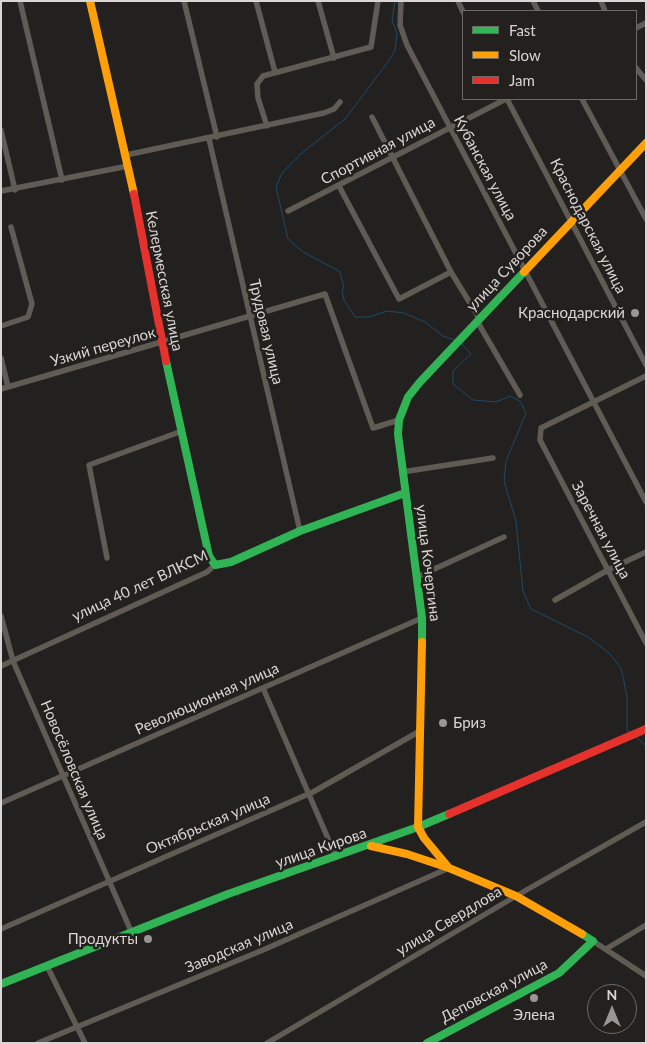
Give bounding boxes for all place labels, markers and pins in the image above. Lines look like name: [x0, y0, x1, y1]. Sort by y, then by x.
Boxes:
place label: Краснодарский: [518, 304, 625, 322]
marker: Краснодарский: [629, 307, 641, 319]
place label: Бриз: [453, 714, 486, 732]
marker: Бриз: [437, 717, 449, 729]
place label: Продукты: [68, 930, 138, 948]
marker: Продукты: [142, 933, 154, 945]
marker: Элена: [528, 992, 540, 1004]
place label: Элена: [513, 1006, 555, 1024]

